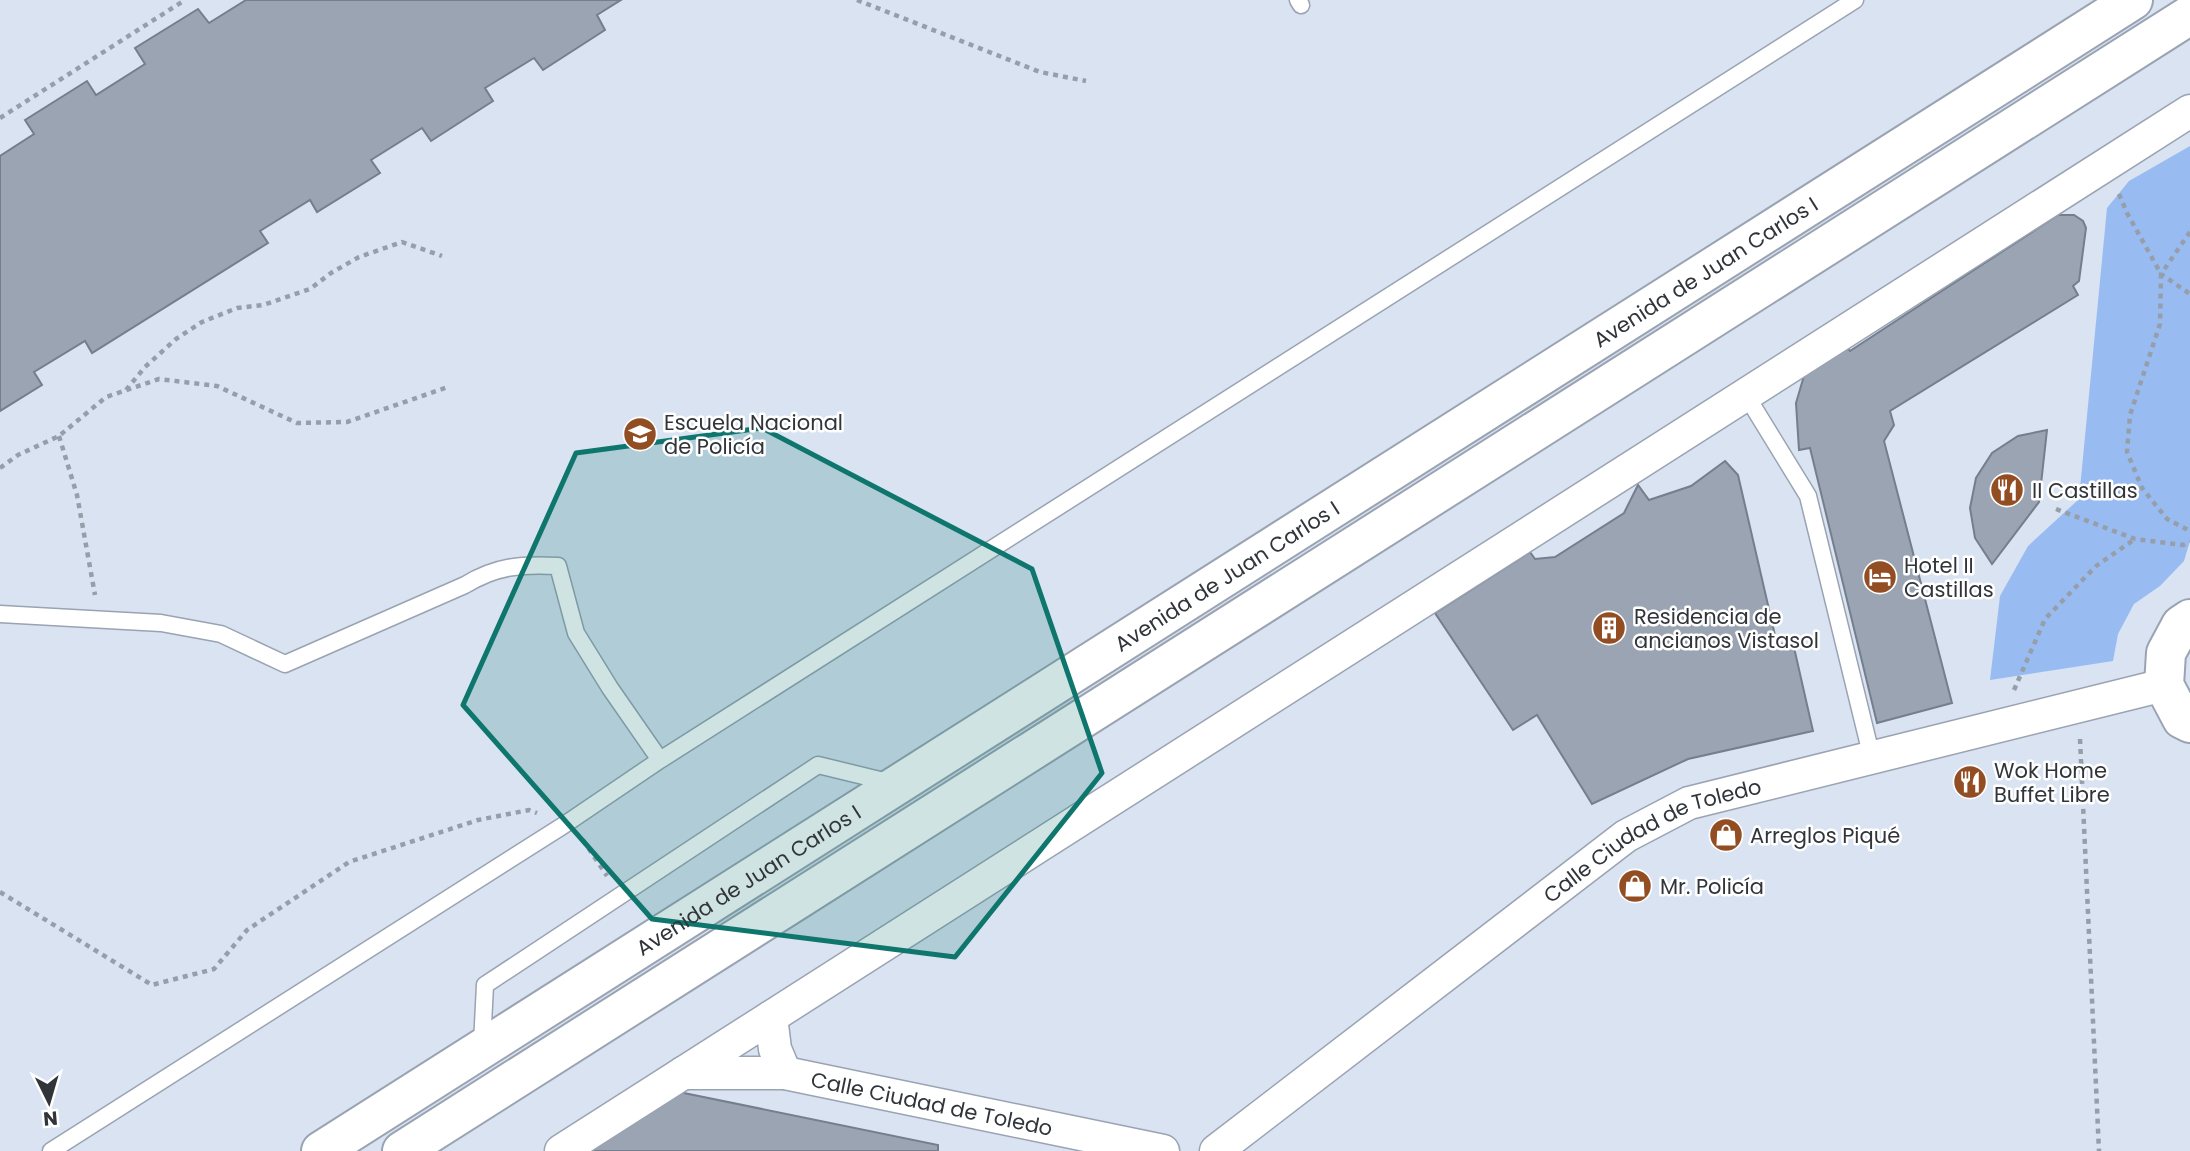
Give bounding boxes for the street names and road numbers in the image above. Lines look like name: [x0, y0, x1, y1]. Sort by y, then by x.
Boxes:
street label: Avenida de Juan Carlos I: [1587, 189, 1823, 354]
street label: Avenida de Juan Carlos I: [1109, 493, 1345, 658]
street label: Calle Ciudad de Toledo: [1537, 771, 1764, 909]
street label: Avenida de Juan Carlos I: [630, 797, 866, 962]
street label: Calle Ciudad de Toledo: [809, 1064, 1055, 1142]

